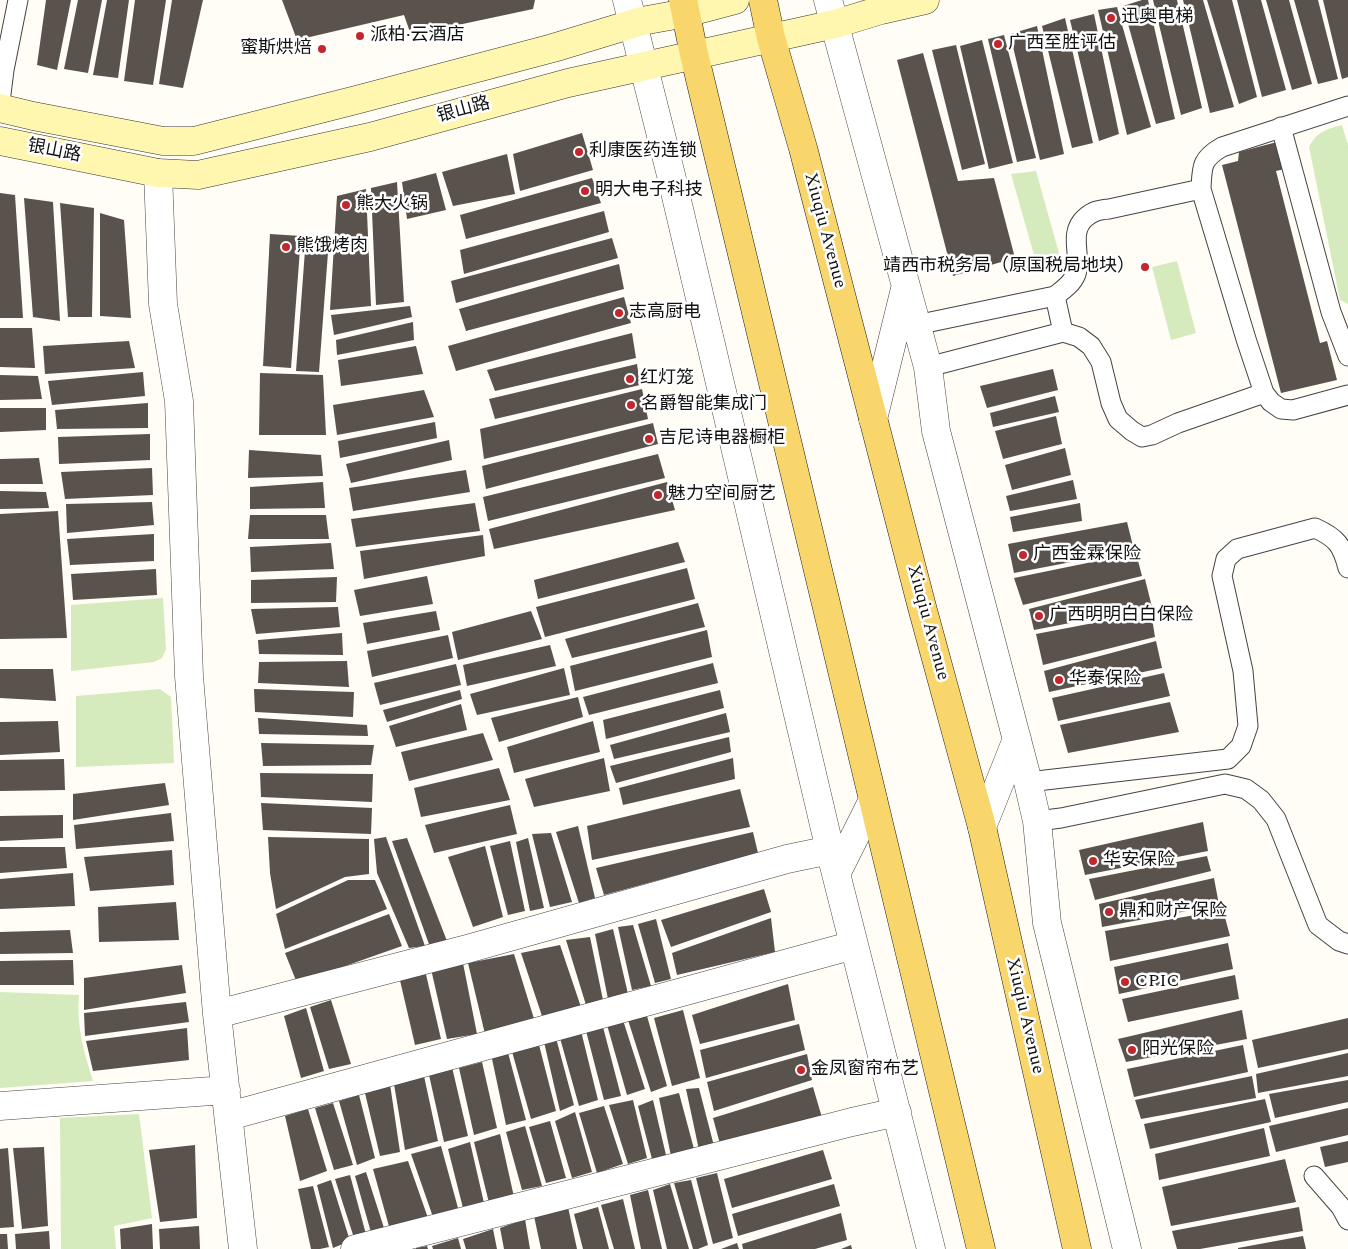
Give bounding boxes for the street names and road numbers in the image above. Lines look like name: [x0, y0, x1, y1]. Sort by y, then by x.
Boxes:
street label: 银山路: [435, 94, 493, 128]
street label: 银山路: [25, 136, 83, 168]
street label: Xiuqiu Avenue: [798, 171, 850, 291]
street label: Xiuqiu Avenue: [901, 563, 953, 683]
street label: Xiuqiu Avenue: [1000, 956, 1048, 1076]

